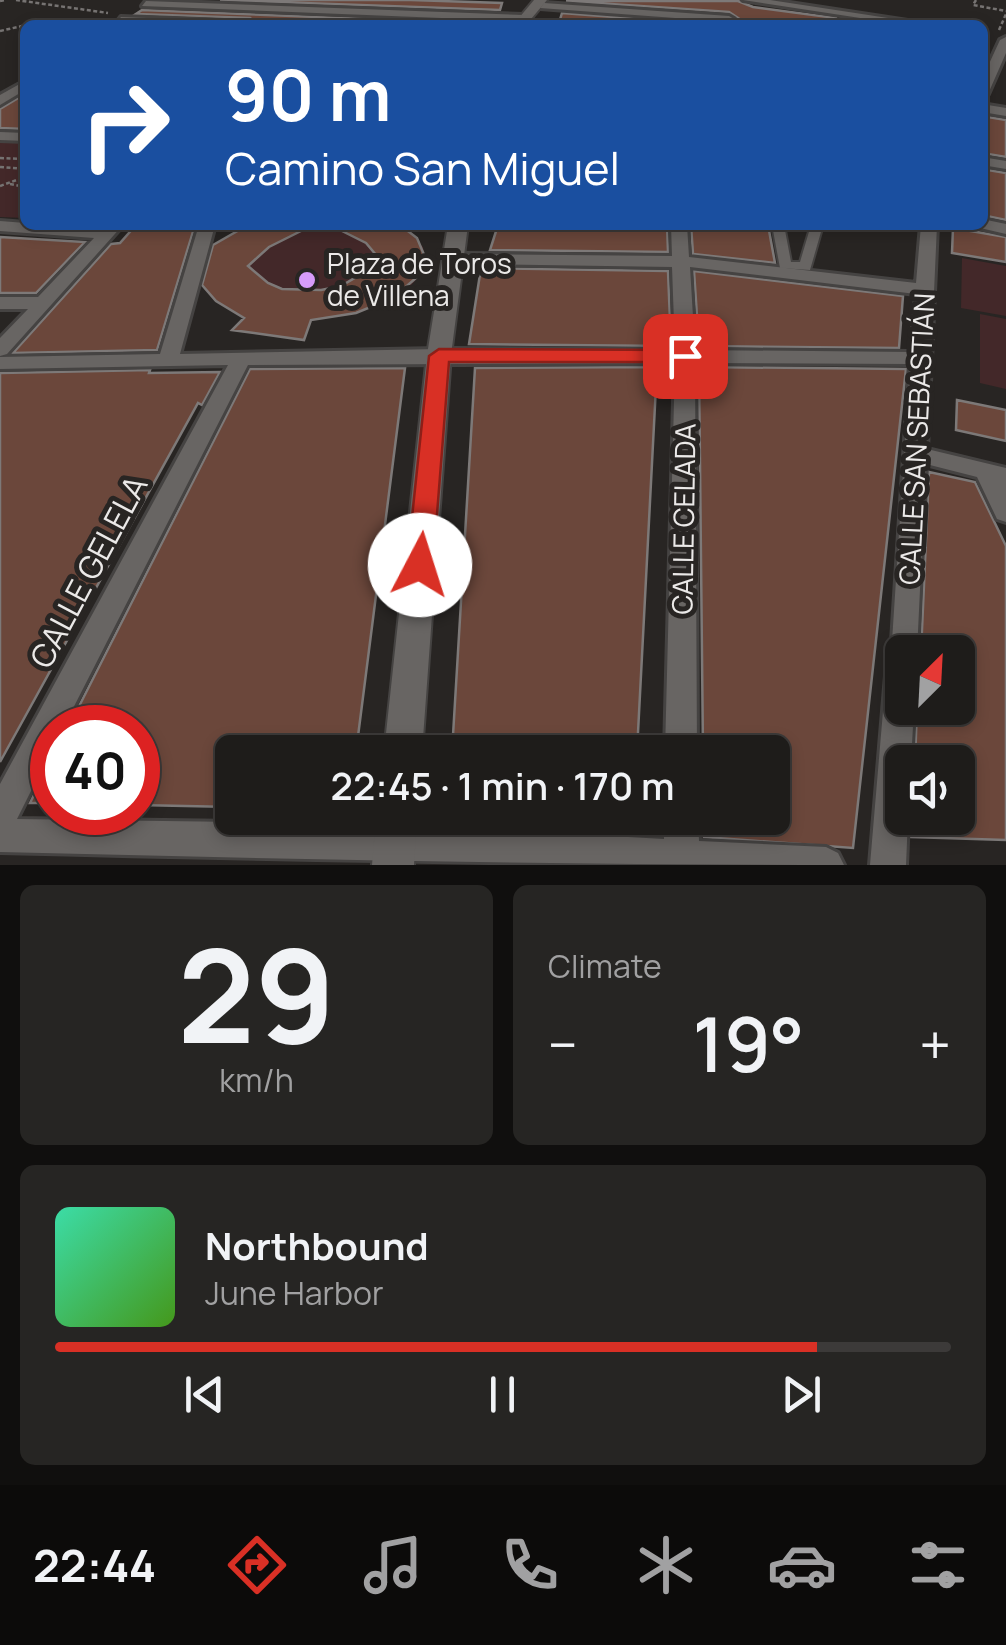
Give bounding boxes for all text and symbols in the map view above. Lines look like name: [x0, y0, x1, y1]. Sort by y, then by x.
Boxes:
text: 90 m: [225, 46, 392, 142]
icon: right: [60, 60, 190, 190]
text: Camino San Miguel: [225, 137, 620, 199]
place label: Plaza de Toros de Villena: [327, 244, 512, 314]
marker: Plaza de Toros de Villena: [296, 269, 318, 291]
street label: CALLE SAN SEBASTIÁN: [889, 292, 943, 586]
pin: [643, 314, 728, 399]
icon: arrive: [658, 329, 713, 384]
street label: CALLE CELADA: [662, 423, 704, 615]
street label: CALLE GELELA: [19, 468, 157, 675]
position arrow: [368, 513, 472, 617]
north arrow: [885, 635, 975, 725]
map controls: [885, 635, 975, 835]
speed limit sign: 40: [30, 705, 160, 835]
button: sound: [885, 745, 975, 835]
text: 22:45 · 1 min · 170 m: [331, 759, 674, 811]
text: 29: [177, 904, 336, 1082]
text: Climate: [548, 944, 662, 988]
text: 19°: [692, 992, 805, 1095]
text: −: [548, 1006, 578, 1082]
text: +: [919, 1006, 951, 1082]
text: km/h: [219, 1058, 294, 1102]
text: Northbound: [205, 1219, 429, 1271]
text: June Harbor: [205, 1271, 383, 1315]
icon: previous: [177, 1367, 232, 1422]
icon: pause: [475, 1367, 530, 1422]
icon: next: [774, 1367, 829, 1422]
icon: directions: [222, 1530, 292, 1600]
icon: music: [358, 1530, 428, 1600]
icon: phone: [495, 1530, 565, 1600]
icon: climate: [631, 1530, 701, 1600]
icon: car: [767, 1530, 837, 1600]
icon: filters: [903, 1530, 973, 1600]
text: 22:44: [33, 1534, 156, 1596]

